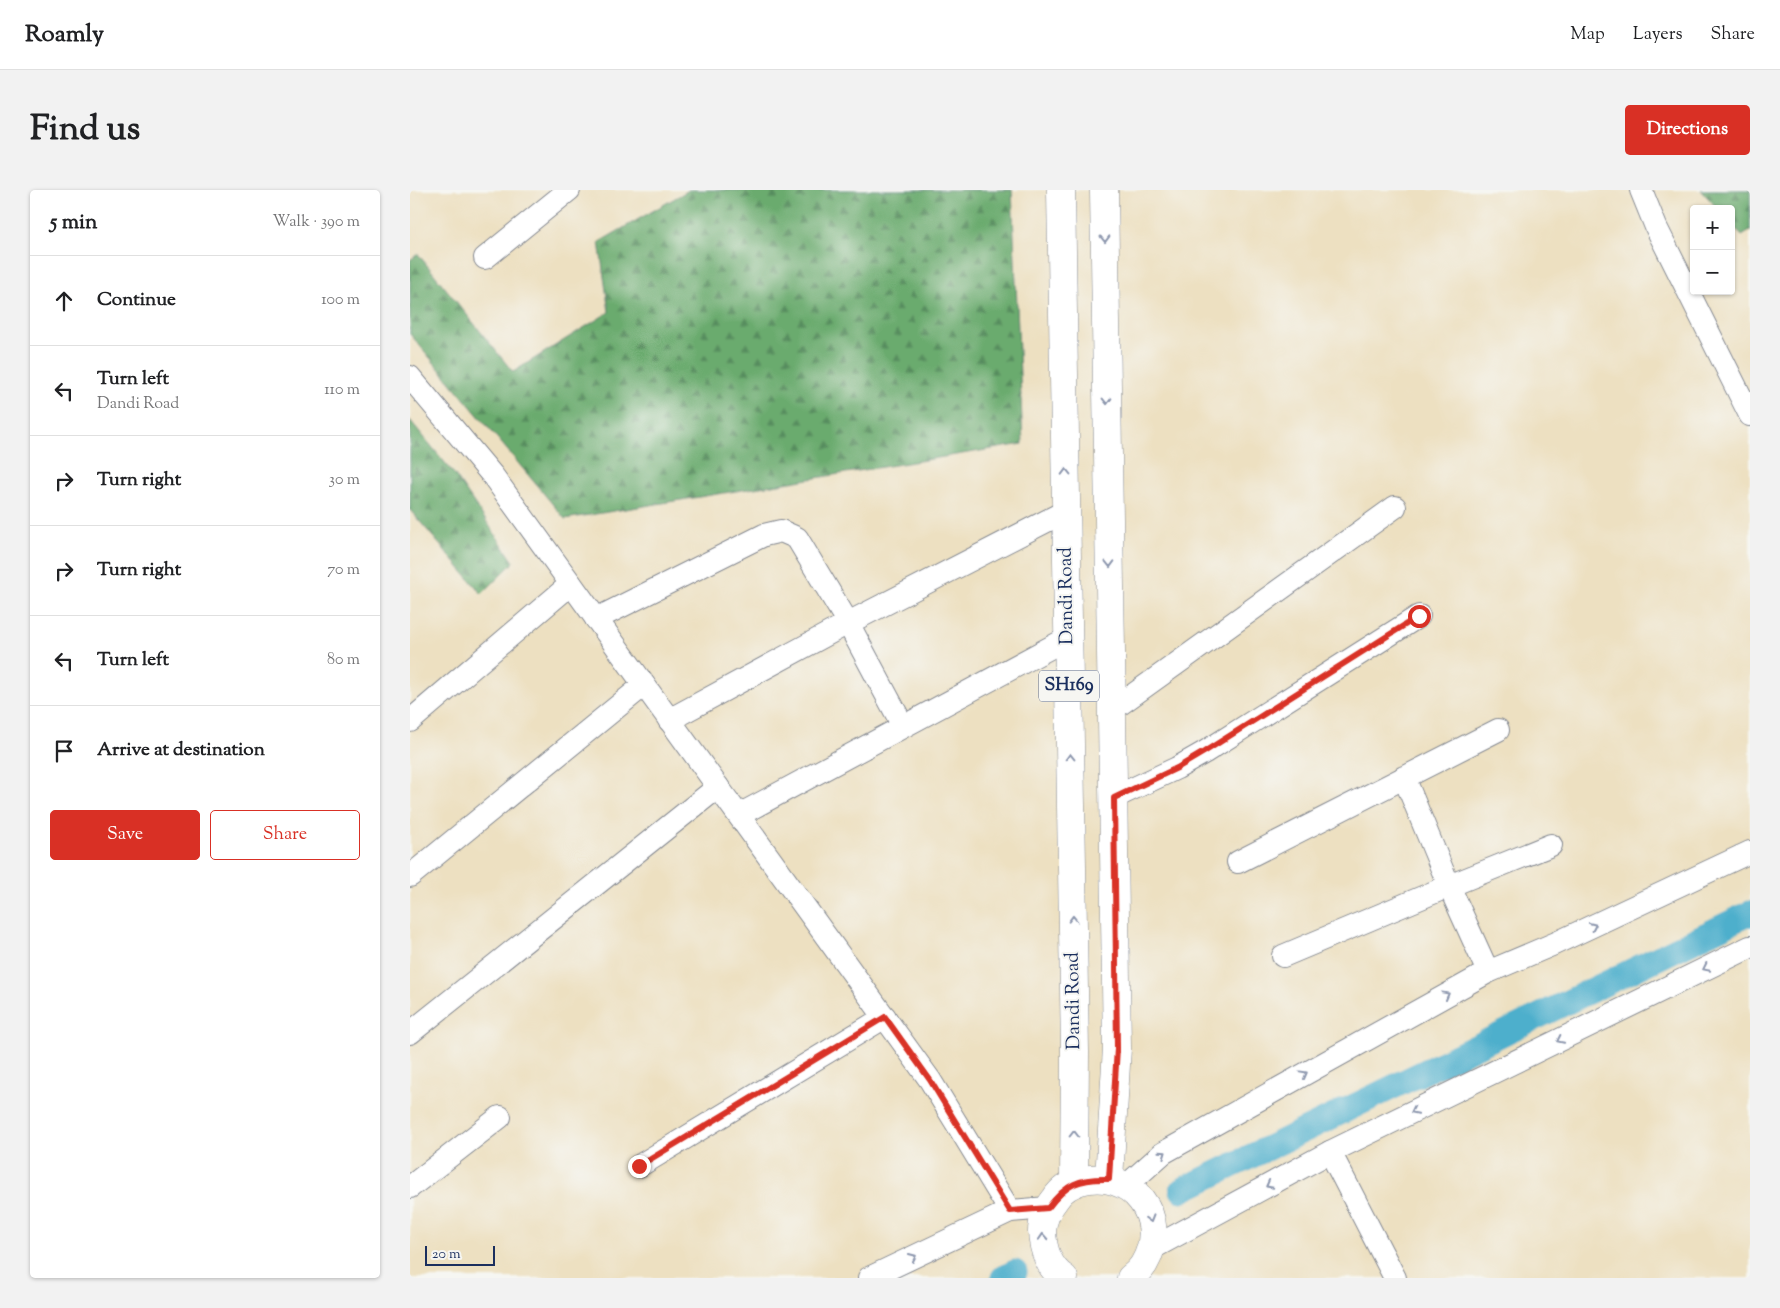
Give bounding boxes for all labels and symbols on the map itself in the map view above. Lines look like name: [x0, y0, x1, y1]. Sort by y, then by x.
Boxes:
one-way arrow: [1099, 235, 1110, 243]
one-way arrow: [1102, 398, 1112, 405]
one-way arrow: [1061, 467, 1071, 475]
street label: Dandi Road: [1053, 547, 1081, 645]
one-way arrow: [1105, 560, 1115, 568]
route start: [1408, 605, 1431, 628]
road number: SH169: [1039, 671, 1099, 702]
one-way arrow: [1065, 752, 1075, 760]
one-way arrow: [1067, 915, 1078, 923]
one-way arrow: [1588, 921, 1597, 932]
street label: Dandi Road: [1060, 952, 1088, 1050]
one-way arrow: [1702, 962, 1711, 973]
one-way arrow: [1441, 991, 1450, 1001]
one-way arrow: [1556, 1033, 1565, 1044]
one-way arrow: [1299, 1071, 1308, 1081]
one-way arrow: [1410, 1105, 1419, 1115]
one-way arrow: [1069, 1130, 1079, 1138]
one-way arrow: [1157, 1151, 1167, 1160]
route end: [628, 1155, 651, 1178]
one-way arrow: [1266, 1178, 1275, 1188]
one-way arrow: [1144, 1214, 1155, 1223]
one-way arrow: [1037, 1232, 1048, 1240]
scale bar: [425, 1243, 495, 1266]
one-way arrow: [908, 1253, 917, 1263]

